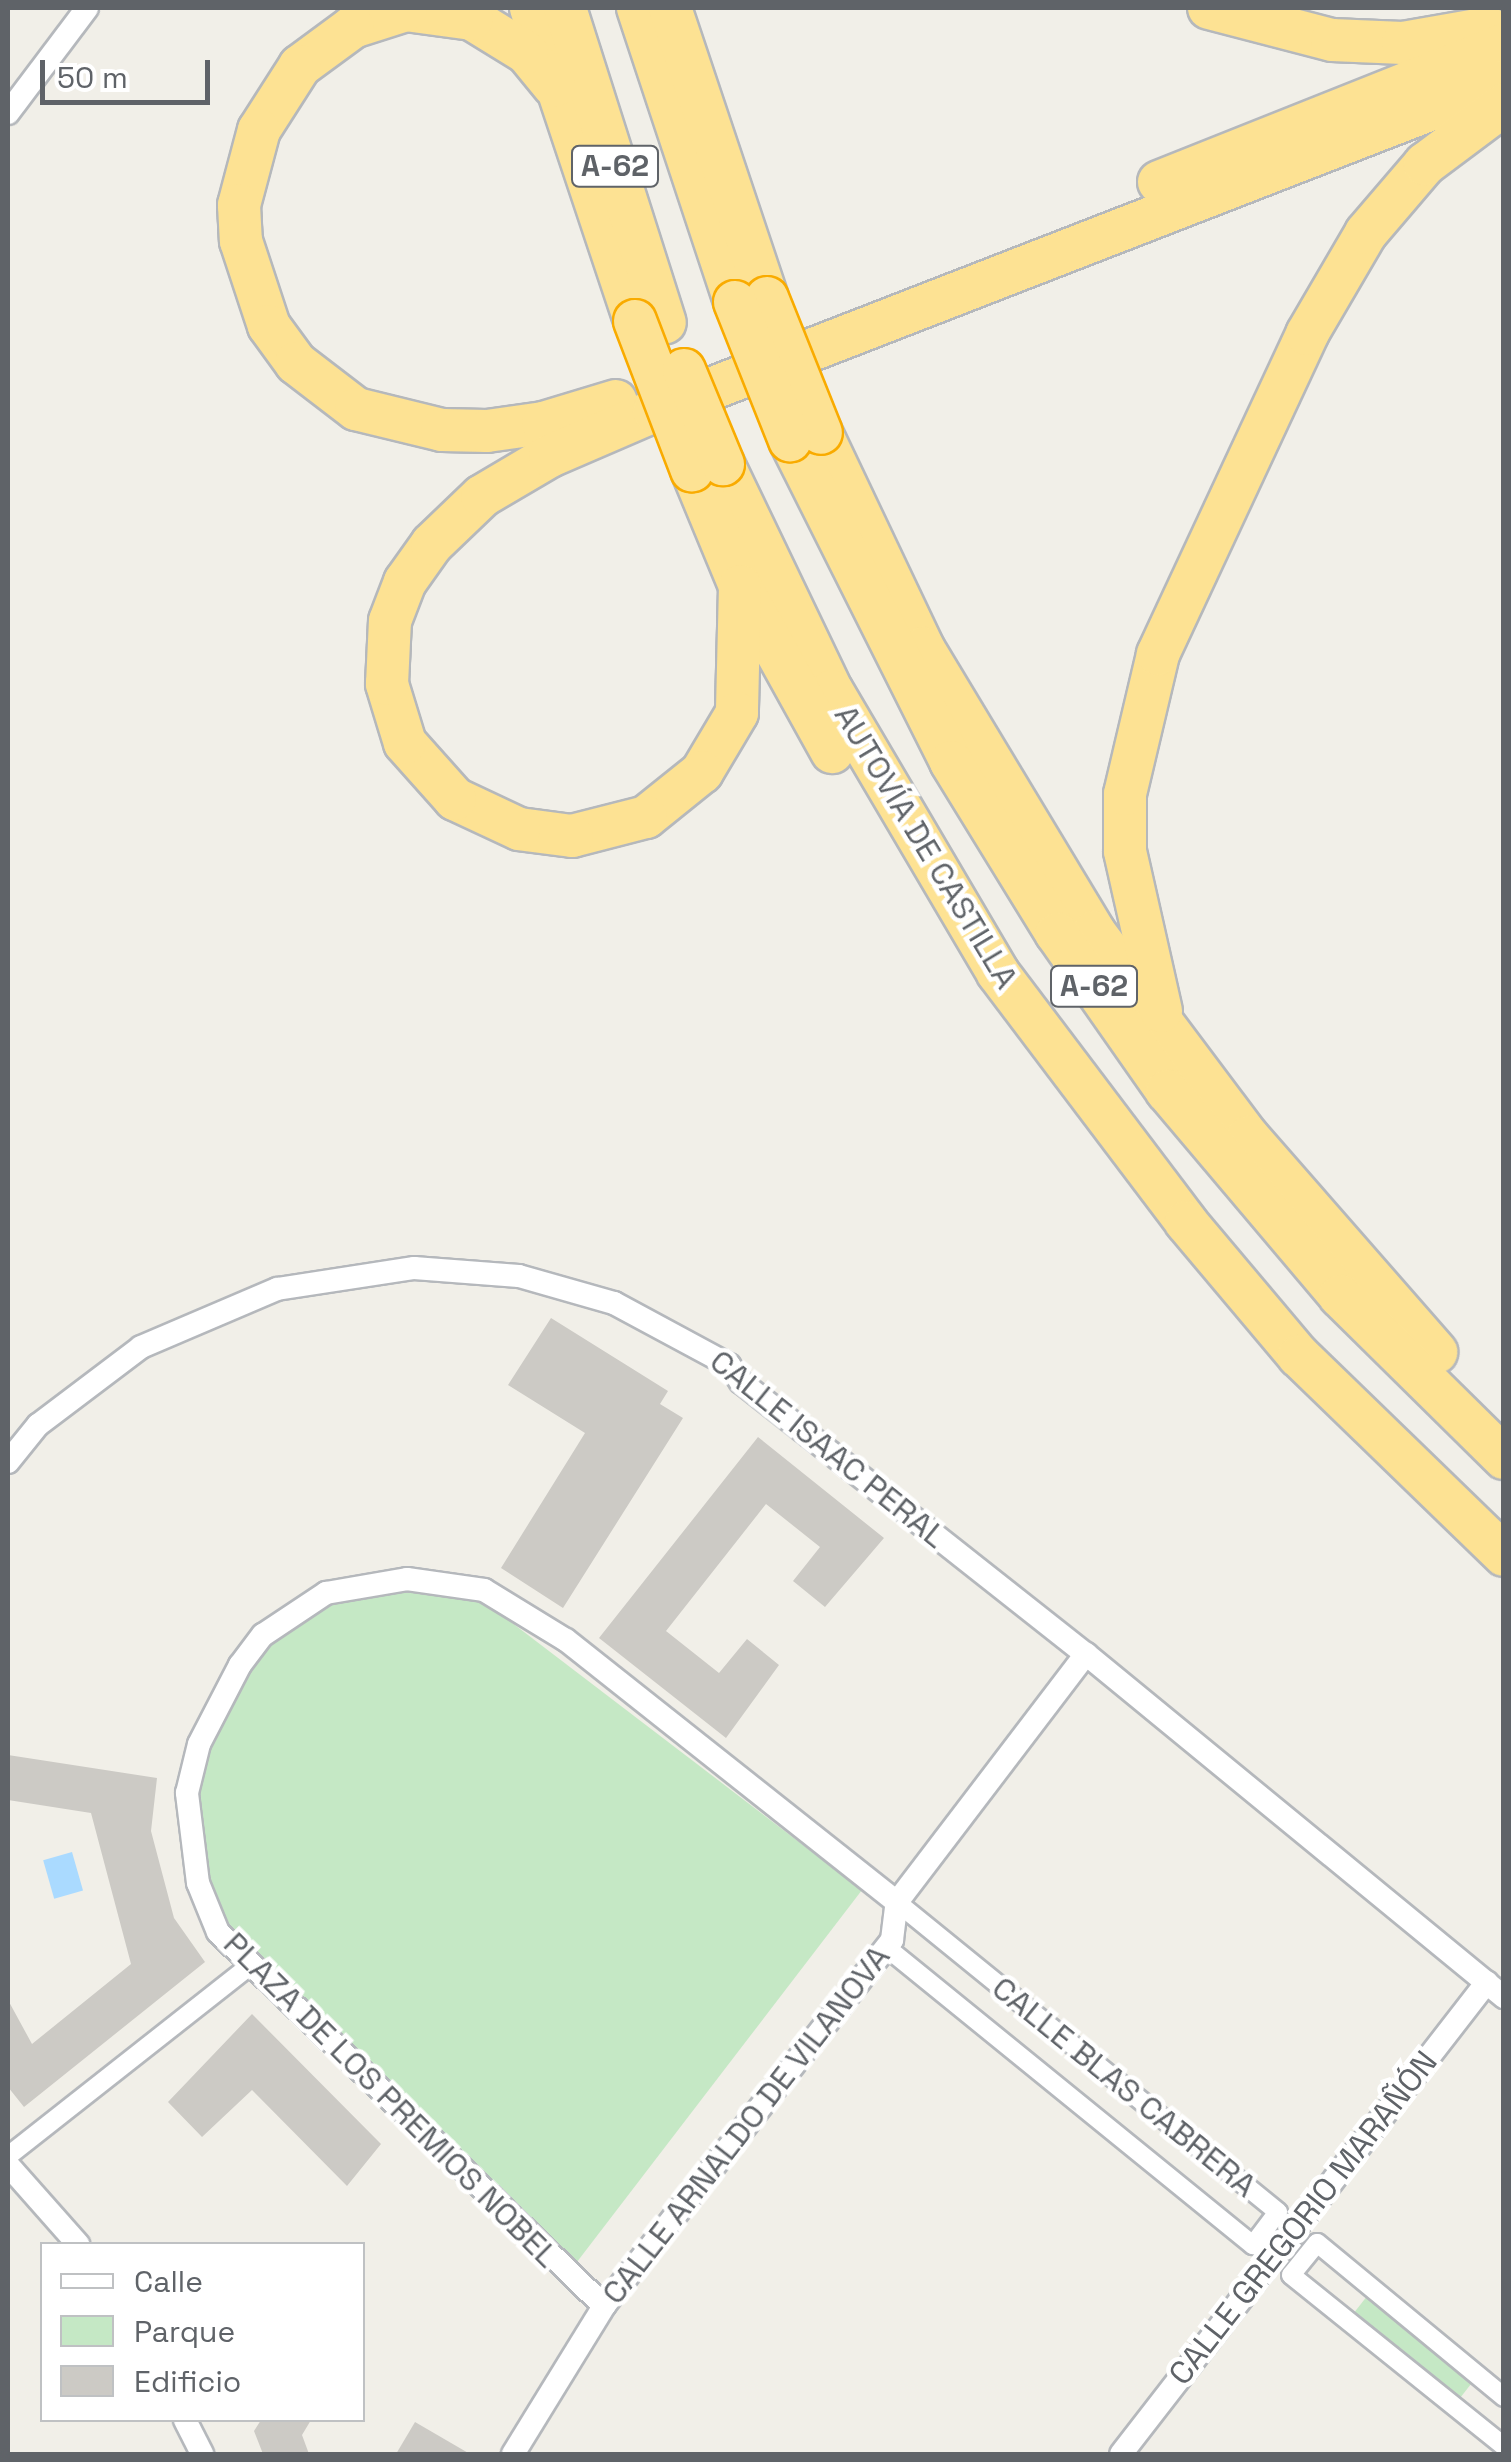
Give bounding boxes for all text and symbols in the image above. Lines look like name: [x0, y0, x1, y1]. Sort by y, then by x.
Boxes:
scale bar: [45, 40, 215, 102]
text: 50 m: [57, 58, 128, 97]
road number: A-62: [570, 141, 660, 191]
street label: AUTOVÍA DE CASTILLA: [826, 698, 1026, 996]
road number: A-62: [1049, 961, 1139, 1011]
street label: CALLE ISAAC PERAL: [702, 1342, 954, 1556]
street label: PLAZA DE LOS PREMIOS NOBEL: [216, 1925, 566, 2275]
street label: CALLE ARNALDO DE VILANOVA: [594, 1938, 898, 2312]
street label: CALLE BLAS CABRERA: [984, 1969, 1264, 2205]
street label: CALLE GREGORIO MARAÑÓN: [1161, 2043, 1445, 2393]
legend: [40, 2242, 365, 2422]
text: Calle: [134, 2262, 203, 2301]
text: Parque: [134, 2312, 235, 2351]
text: Edificio: [134, 2362, 241, 2401]

